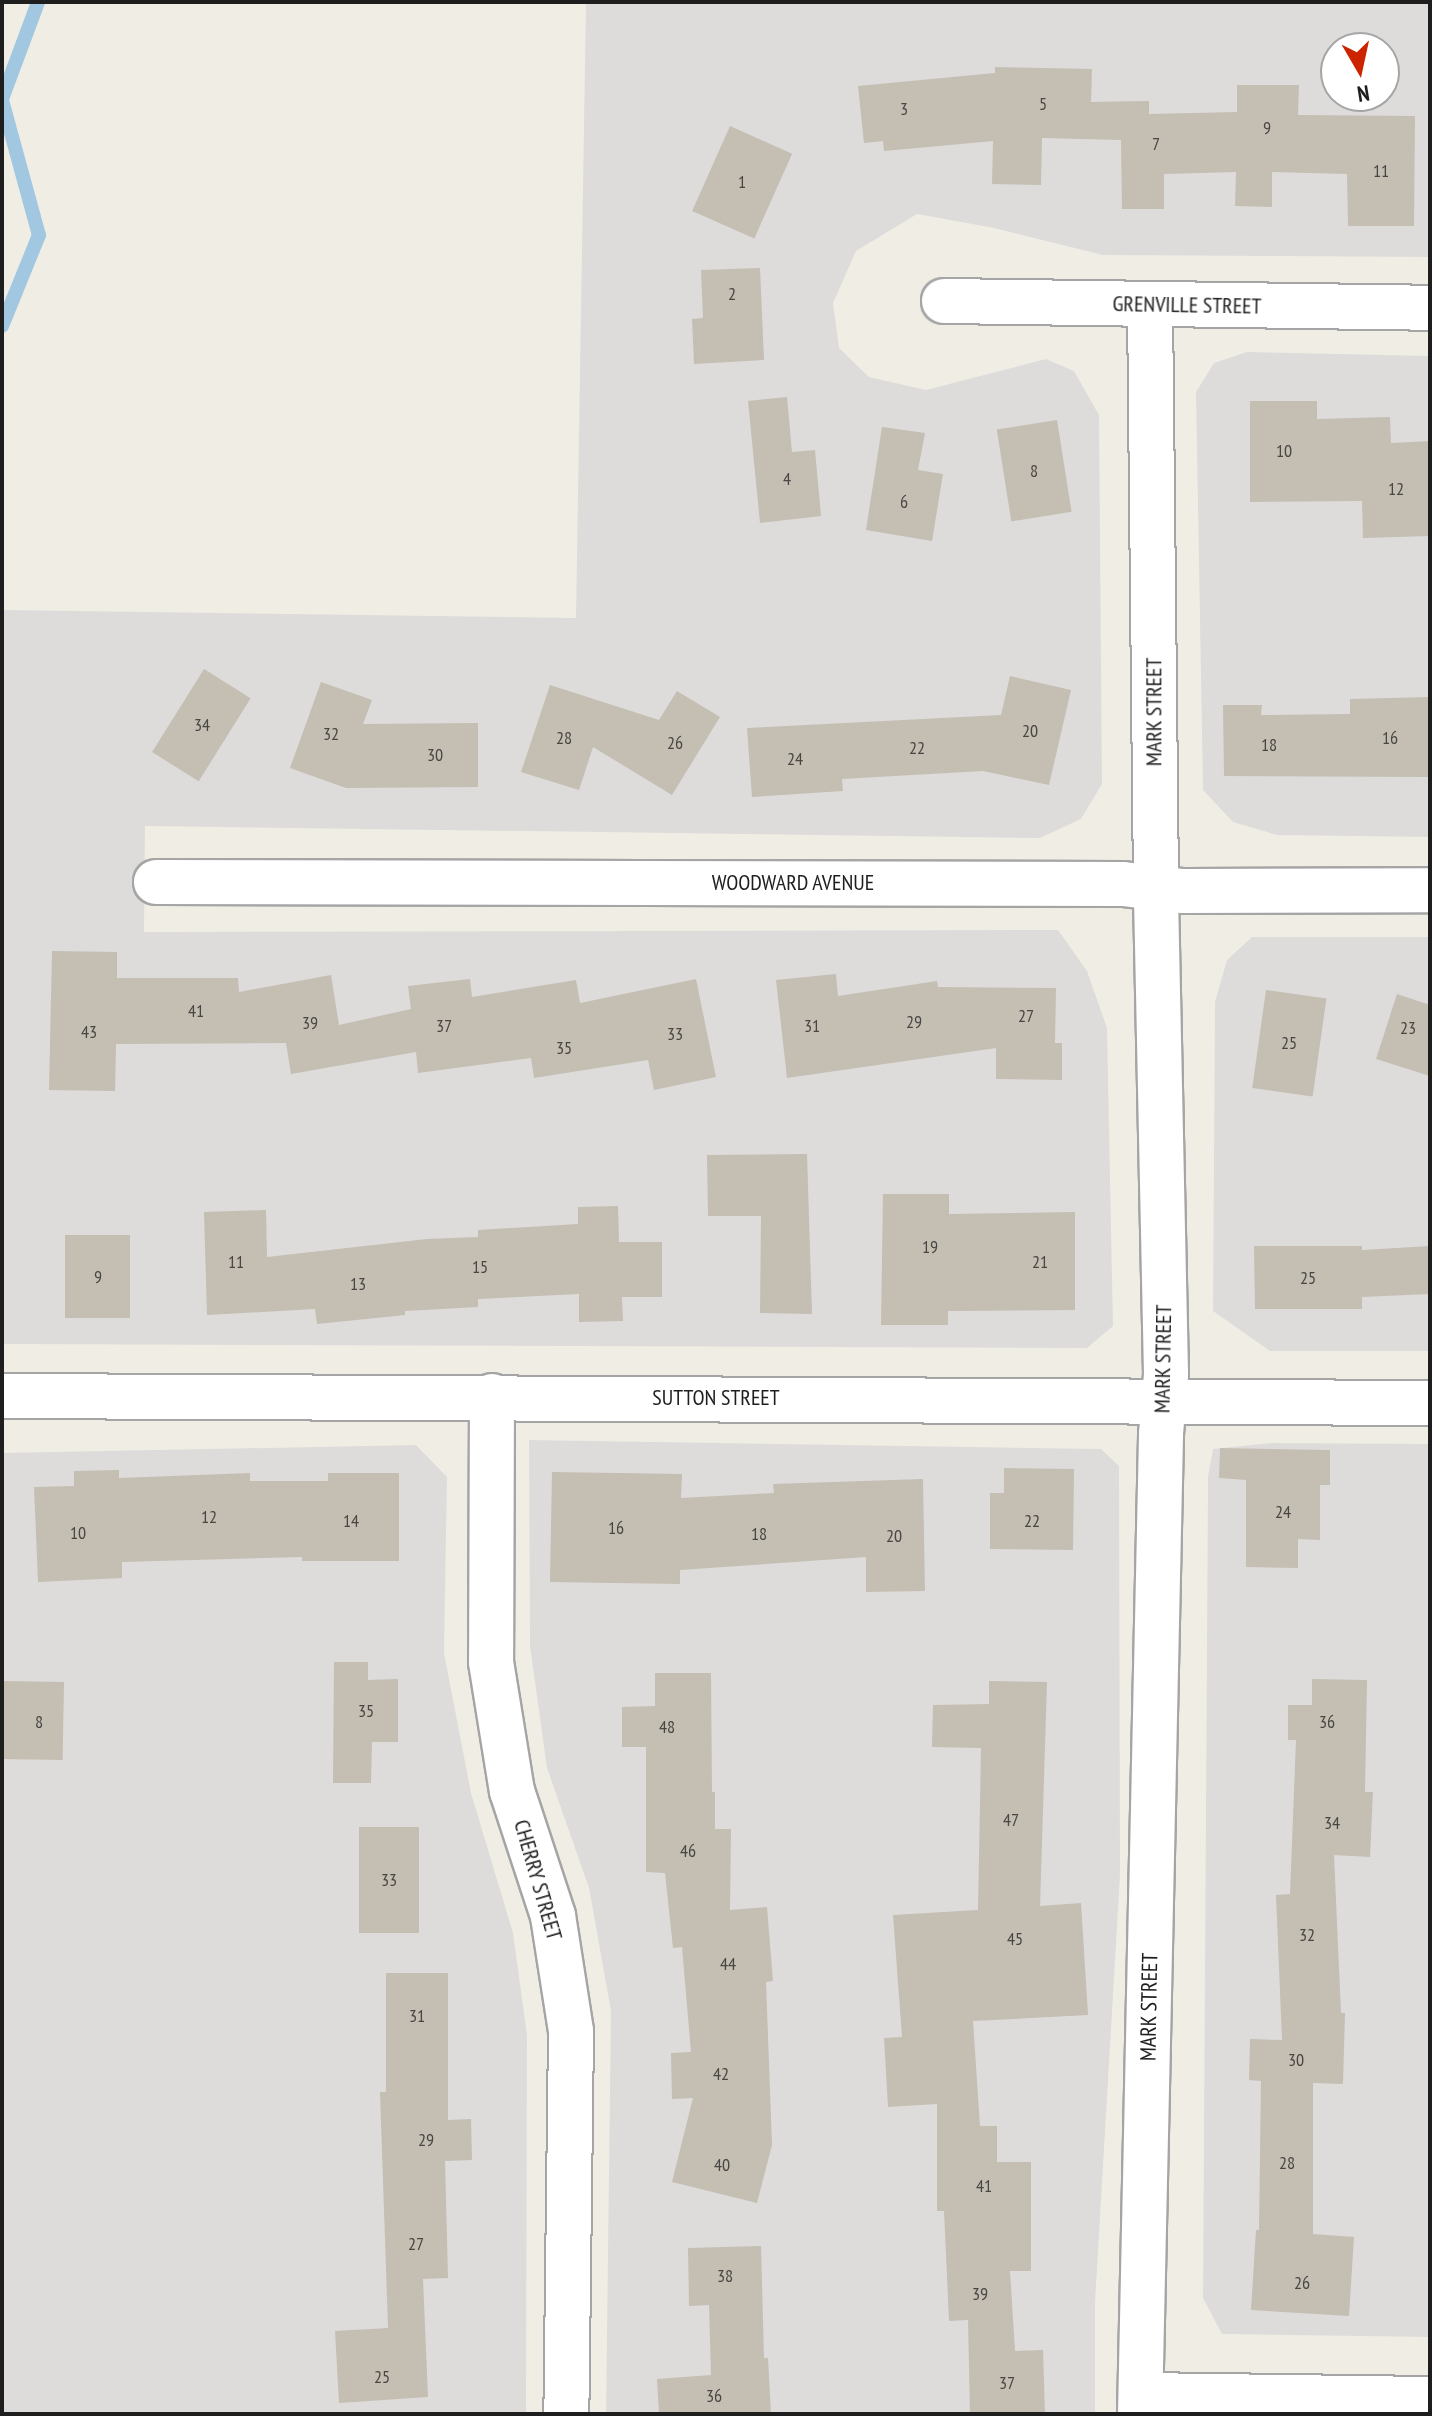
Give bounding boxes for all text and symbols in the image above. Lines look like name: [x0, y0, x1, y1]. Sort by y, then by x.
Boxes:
north arrow: [1320, 32, 1400, 112]
text: N: [1355, 79, 1372, 108]
house number: 5: [1039, 93, 1047, 115]
house number: 3: [900, 98, 908, 120]
house number: 9: [1263, 117, 1271, 139]
house number: 7: [1152, 133, 1160, 155]
house number: 11: [1373, 160, 1389, 182]
house number: 1: [738, 171, 746, 193]
house number: 2: [728, 283, 736, 305]
street label: GRENVILLE STREET: [1112, 291, 1262, 319]
house number: 10: [1276, 440, 1292, 462]
house number: 8: [1030, 460, 1038, 482]
house number: 4: [783, 468, 791, 490]
house number: 12: [1388, 478, 1404, 500]
house number: 6: [900, 491, 908, 513]
street label: MARK STREET: [1141, 657, 1167, 767]
house number: 34: [194, 714, 210, 736]
house number: 20: [1022, 720, 1038, 742]
house number: 32: [323, 723, 339, 745]
house number: 28: [556, 727, 572, 749]
house number: 16: [1382, 727, 1398, 749]
house number: 26: [667, 732, 683, 754]
house number: 18: [1261, 734, 1277, 756]
house number: 22: [909, 737, 925, 759]
house number: 30: [427, 744, 443, 766]
house number: 24: [787, 748, 803, 770]
street label: WOODWARD AVENUE: [711, 870, 875, 896]
house number: 41: [188, 1000, 204, 1022]
house number: 27: [1018, 1005, 1034, 1027]
house number: 29: [906, 1011, 922, 1033]
house number: 39: [302, 1012, 318, 1034]
house number: 37: [436, 1015, 452, 1037]
house number: 31: [804, 1015, 820, 1037]
house number: 23: [1400, 1017, 1416, 1039]
house number: 43: [81, 1021, 97, 1043]
house number: 33: [667, 1023, 683, 1045]
house number: 25: [1281, 1032, 1297, 1054]
house number: 35: [556, 1037, 572, 1059]
house number: 19: [922, 1236, 938, 1258]
house number: 11: [228, 1251, 244, 1273]
house number: 21: [1032, 1251, 1048, 1273]
house number: 15: [472, 1256, 488, 1278]
house number: 9: [94, 1266, 102, 1288]
house number: 25: [1300, 1267, 1316, 1289]
house number: 13: [350, 1273, 366, 1295]
street label: MARK STREET: [1149, 1304, 1177, 1414]
street label: SUTTON STREET: [652, 1385, 780, 1411]
house number: 24: [1275, 1501, 1291, 1523]
house number: 12: [201, 1506, 217, 1528]
house number: 14: [343, 1510, 359, 1532]
house number: 22: [1024, 1510, 1040, 1532]
house number: 16: [608, 1517, 624, 1539]
house number: 10: [70, 1522, 86, 1544]
house number: 18: [751, 1523, 767, 1545]
house number: 20: [886, 1525, 902, 1547]
house number: 35: [358, 1700, 374, 1722]
house number: 8: [35, 1711, 43, 1733]
house number: 36: [1319, 1711, 1335, 1733]
house number: 48: [659, 1716, 675, 1738]
house number: 47: [1003, 1809, 1019, 1831]
house number: 34: [1324, 1812, 1340, 1834]
street label: CHERRY STREET: [508, 1816, 568, 1944]
house number: 46: [680, 1840, 696, 1862]
house number: 33: [381, 1869, 397, 1891]
house number: 32: [1299, 1924, 1315, 1946]
house number: 45: [1007, 1928, 1023, 1950]
street label: MARK STREET: [1135, 1952, 1163, 2062]
house number: 44: [720, 1953, 736, 1975]
house number: 31: [409, 2005, 425, 2027]
house number: 30: [1288, 2049, 1304, 2071]
house number: 42: [713, 2063, 729, 2085]
house number: 29: [418, 2129, 434, 2151]
house number: 28: [1279, 2152, 1295, 2174]
house number: 40: [714, 2154, 730, 2176]
house number: 41: [976, 2175, 992, 2197]
house number: 27: [408, 2233, 424, 2255]
house number: 38: [717, 2265, 733, 2287]
house number: 26: [1294, 2272, 1310, 2294]
house number: 39: [972, 2283, 988, 2305]
house number: 25: [374, 2366, 390, 2388]
house number: 37: [999, 2372, 1015, 2394]
house number: 36: [706, 2385, 722, 2407]

